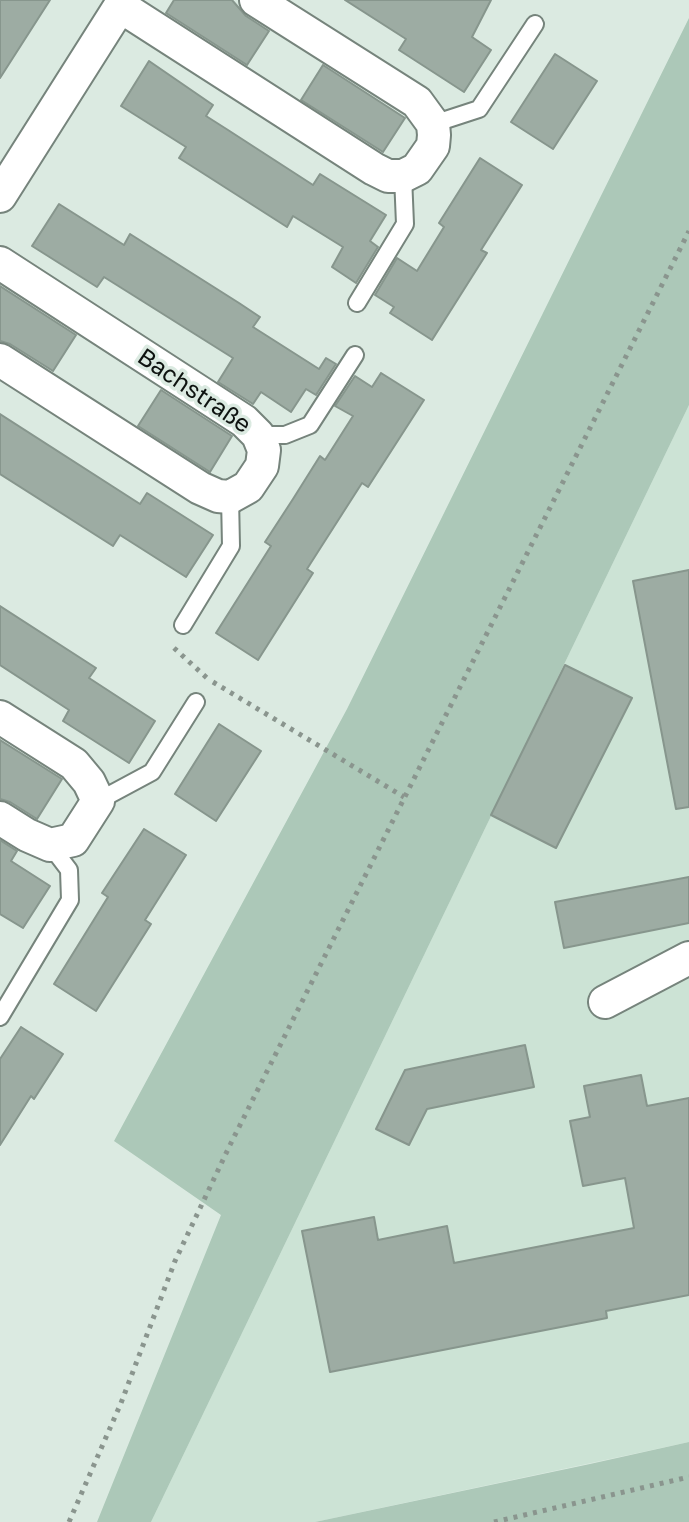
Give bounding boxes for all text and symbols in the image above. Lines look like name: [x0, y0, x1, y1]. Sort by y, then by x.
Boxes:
street label: Bachstraße: [132, 343, 256, 439]

